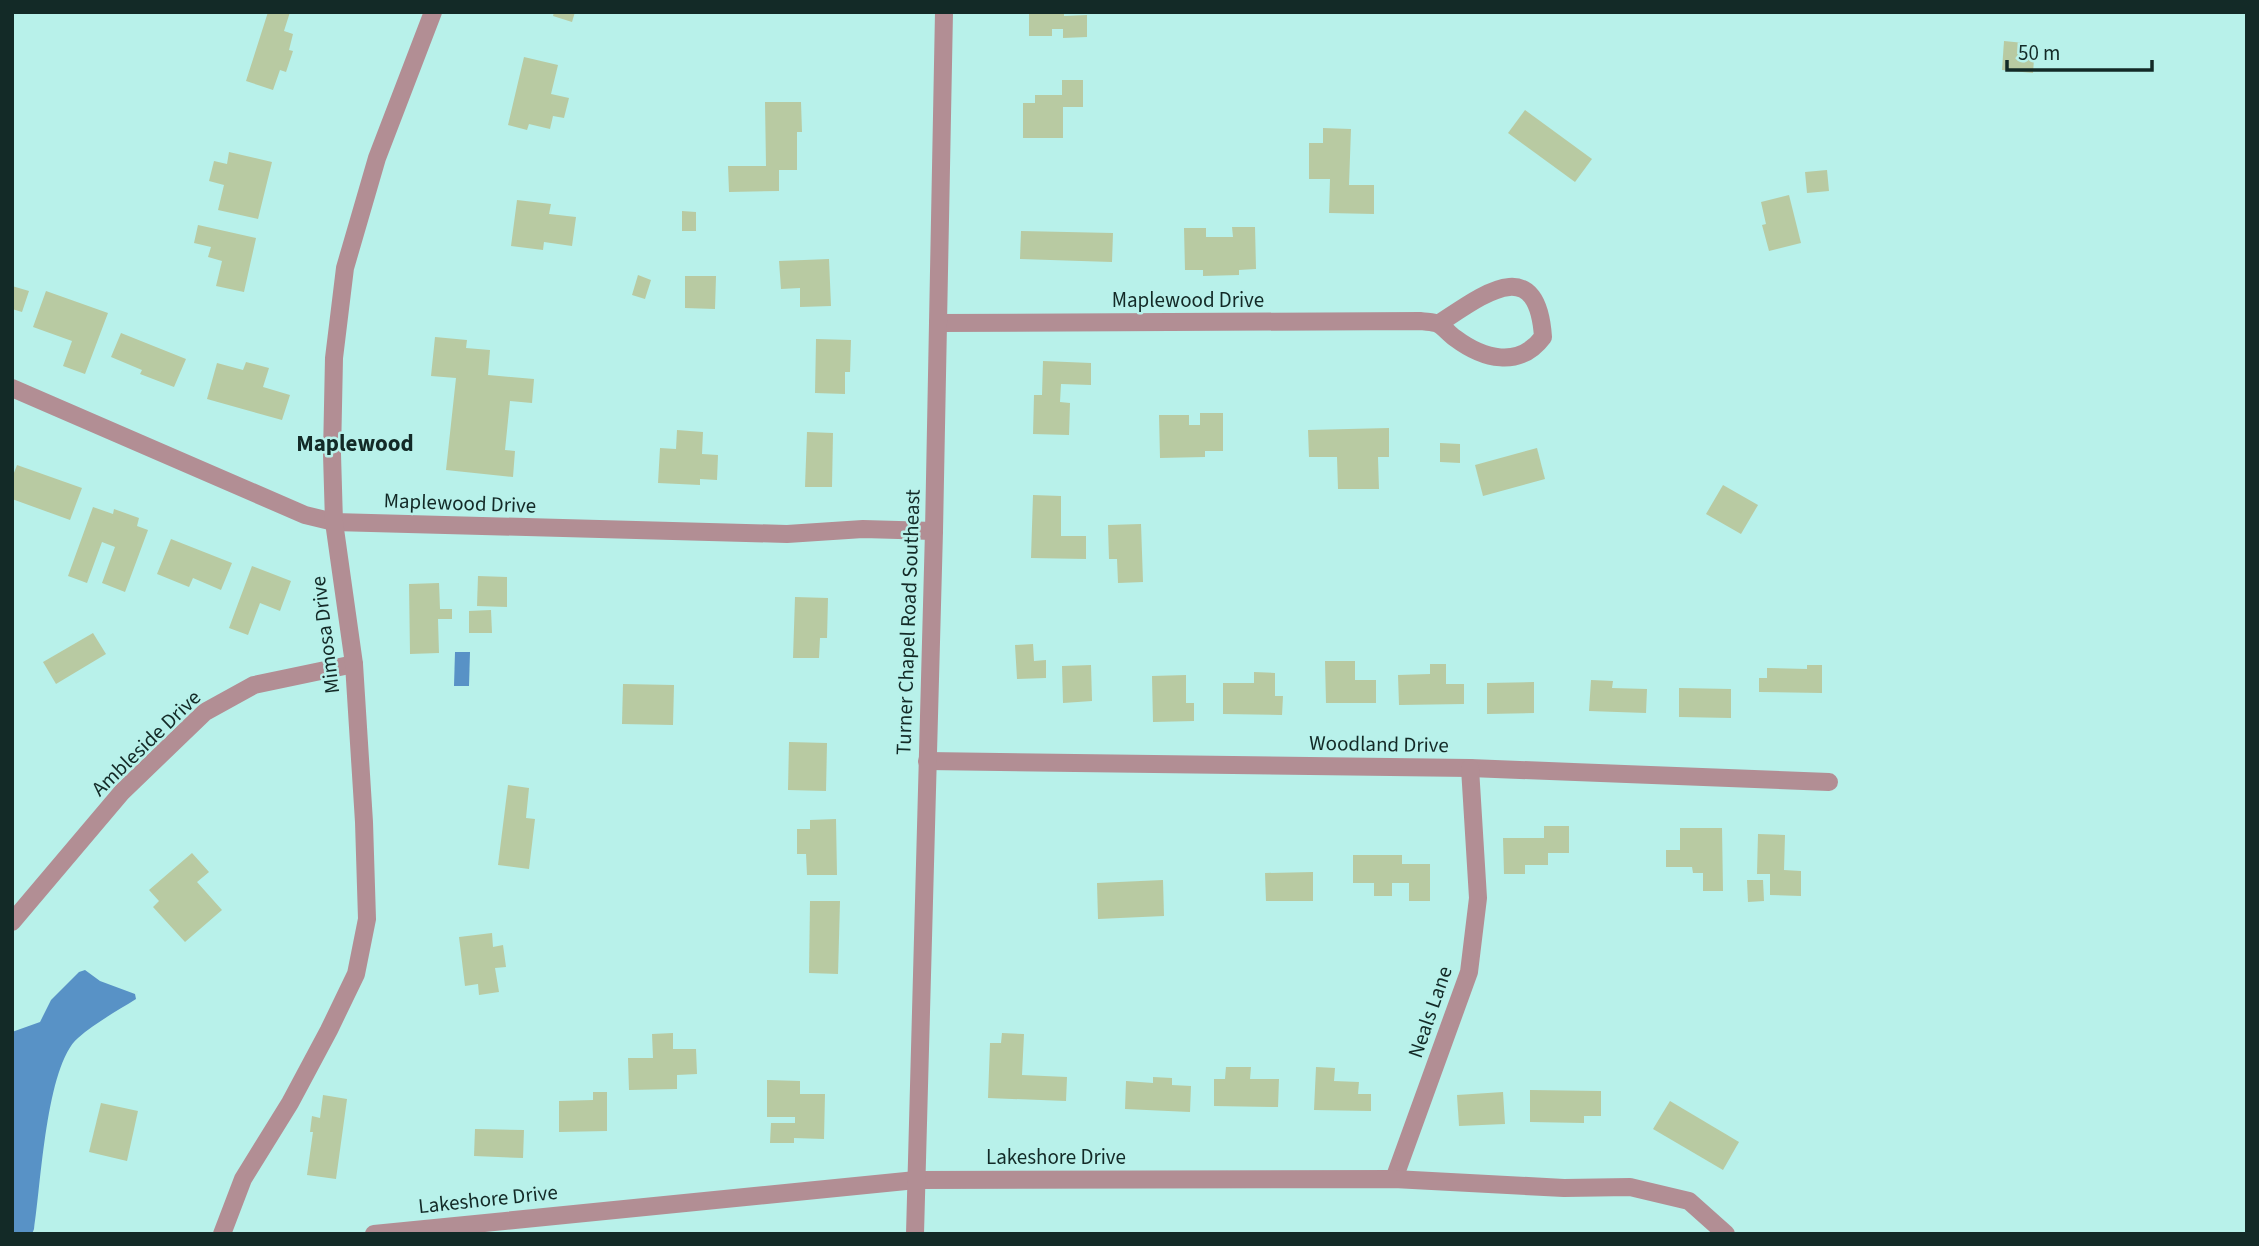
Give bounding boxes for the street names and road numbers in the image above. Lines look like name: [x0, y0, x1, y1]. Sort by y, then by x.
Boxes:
street label: Maplewood Drive: [1112, 285, 1264, 315]
street label: Maplewood Drive: [383, 485, 537, 521]
street label: Turner Chapel Road Southeast: [888, 489, 928, 755]
street label: Mimosa Drive: [303, 574, 347, 696]
street label: Ambleside Drive: [85, 683, 207, 803]
street label: Woodland Drive: [1309, 728, 1449, 760]
street label: Neals Lane: [1400, 962, 1460, 1062]
street label: Lakeshore Drive: [986, 1142, 1126, 1172]
street label: Lakeshore Drive: [417, 1177, 559, 1221]

